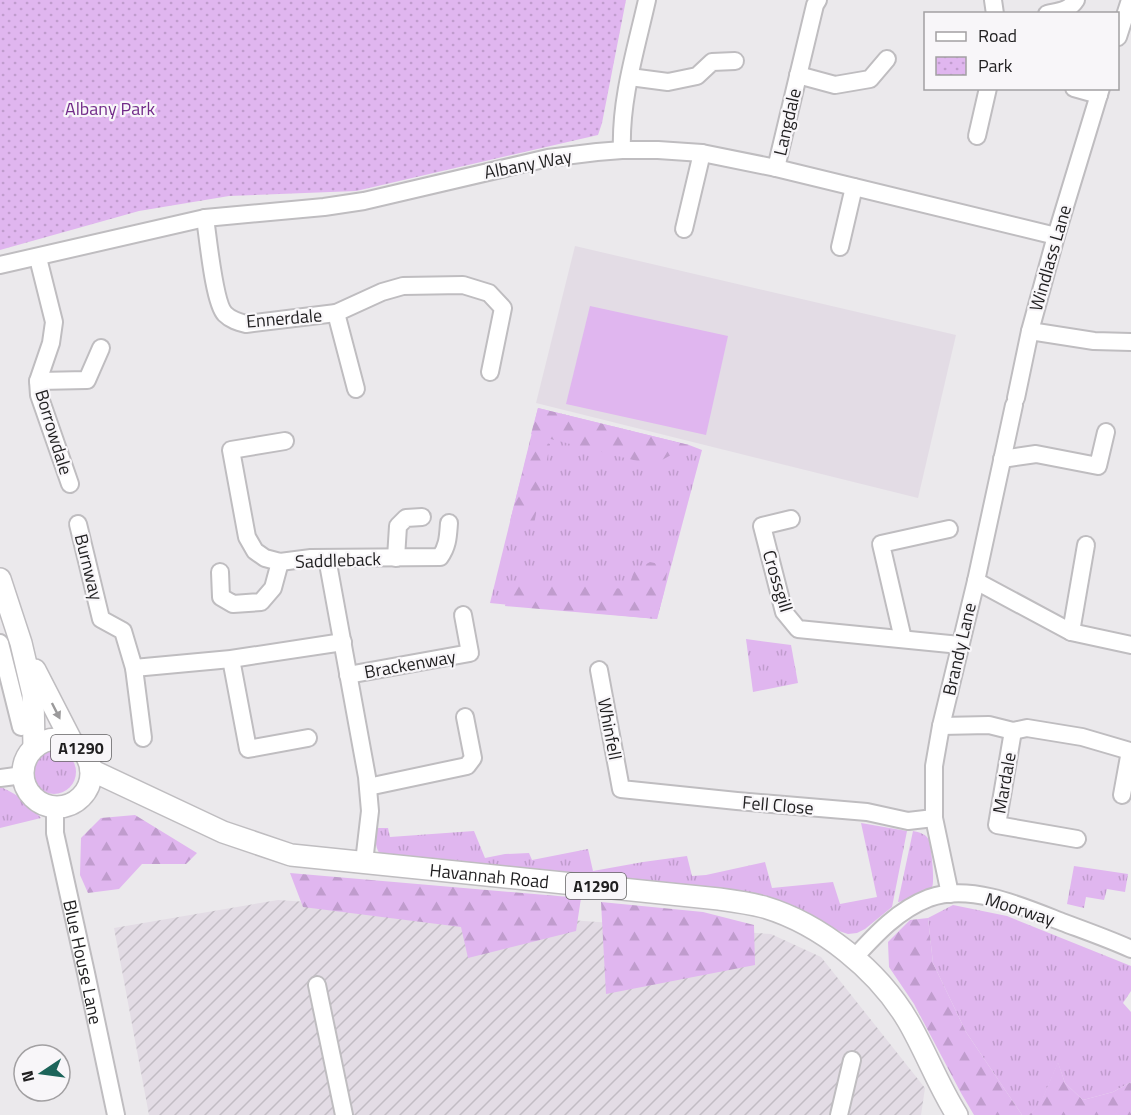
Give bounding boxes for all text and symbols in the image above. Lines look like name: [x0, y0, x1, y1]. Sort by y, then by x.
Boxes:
legend: [924, 12, 1119, 90]
text: Road: [978, 22, 1017, 49]
text: Park: [978, 52, 1013, 79]
street label: Langdale: [766, 86, 808, 158]
park label: Albany Park: [65, 95, 155, 122]
street label: Albany Way: [482, 142, 574, 186]
street label: Windlass Lane: [1022, 202, 1078, 314]
street label: Ennerdale: [245, 301, 323, 335]
street label: Borrowdale: [28, 386, 80, 478]
street label: Burnway: [68, 531, 110, 603]
street label: Saddleback: [295, 545, 382, 575]
street label: Crossgill: [756, 547, 800, 615]
street label: Brandy Lane: [935, 600, 983, 698]
street label: Brackenway: [362, 643, 458, 685]
street label: Whinfell: [591, 696, 629, 762]
one-way arrow: [51, 703, 61, 720]
road number: A1290: [51, 735, 111, 761]
street label: Mardale: [985, 750, 1023, 816]
street label: Fell Close: [741, 788, 815, 822]
street label: Havannah Road: [428, 856, 550, 895]
road number: A1290: [566, 873, 626, 899]
street label: Moorway: [982, 885, 1058, 933]
street label: Blue House Lane: [57, 897, 110, 1027]
north arrow: [12, 1043, 72, 1103]
text: N: [14, 1068, 40, 1084]

